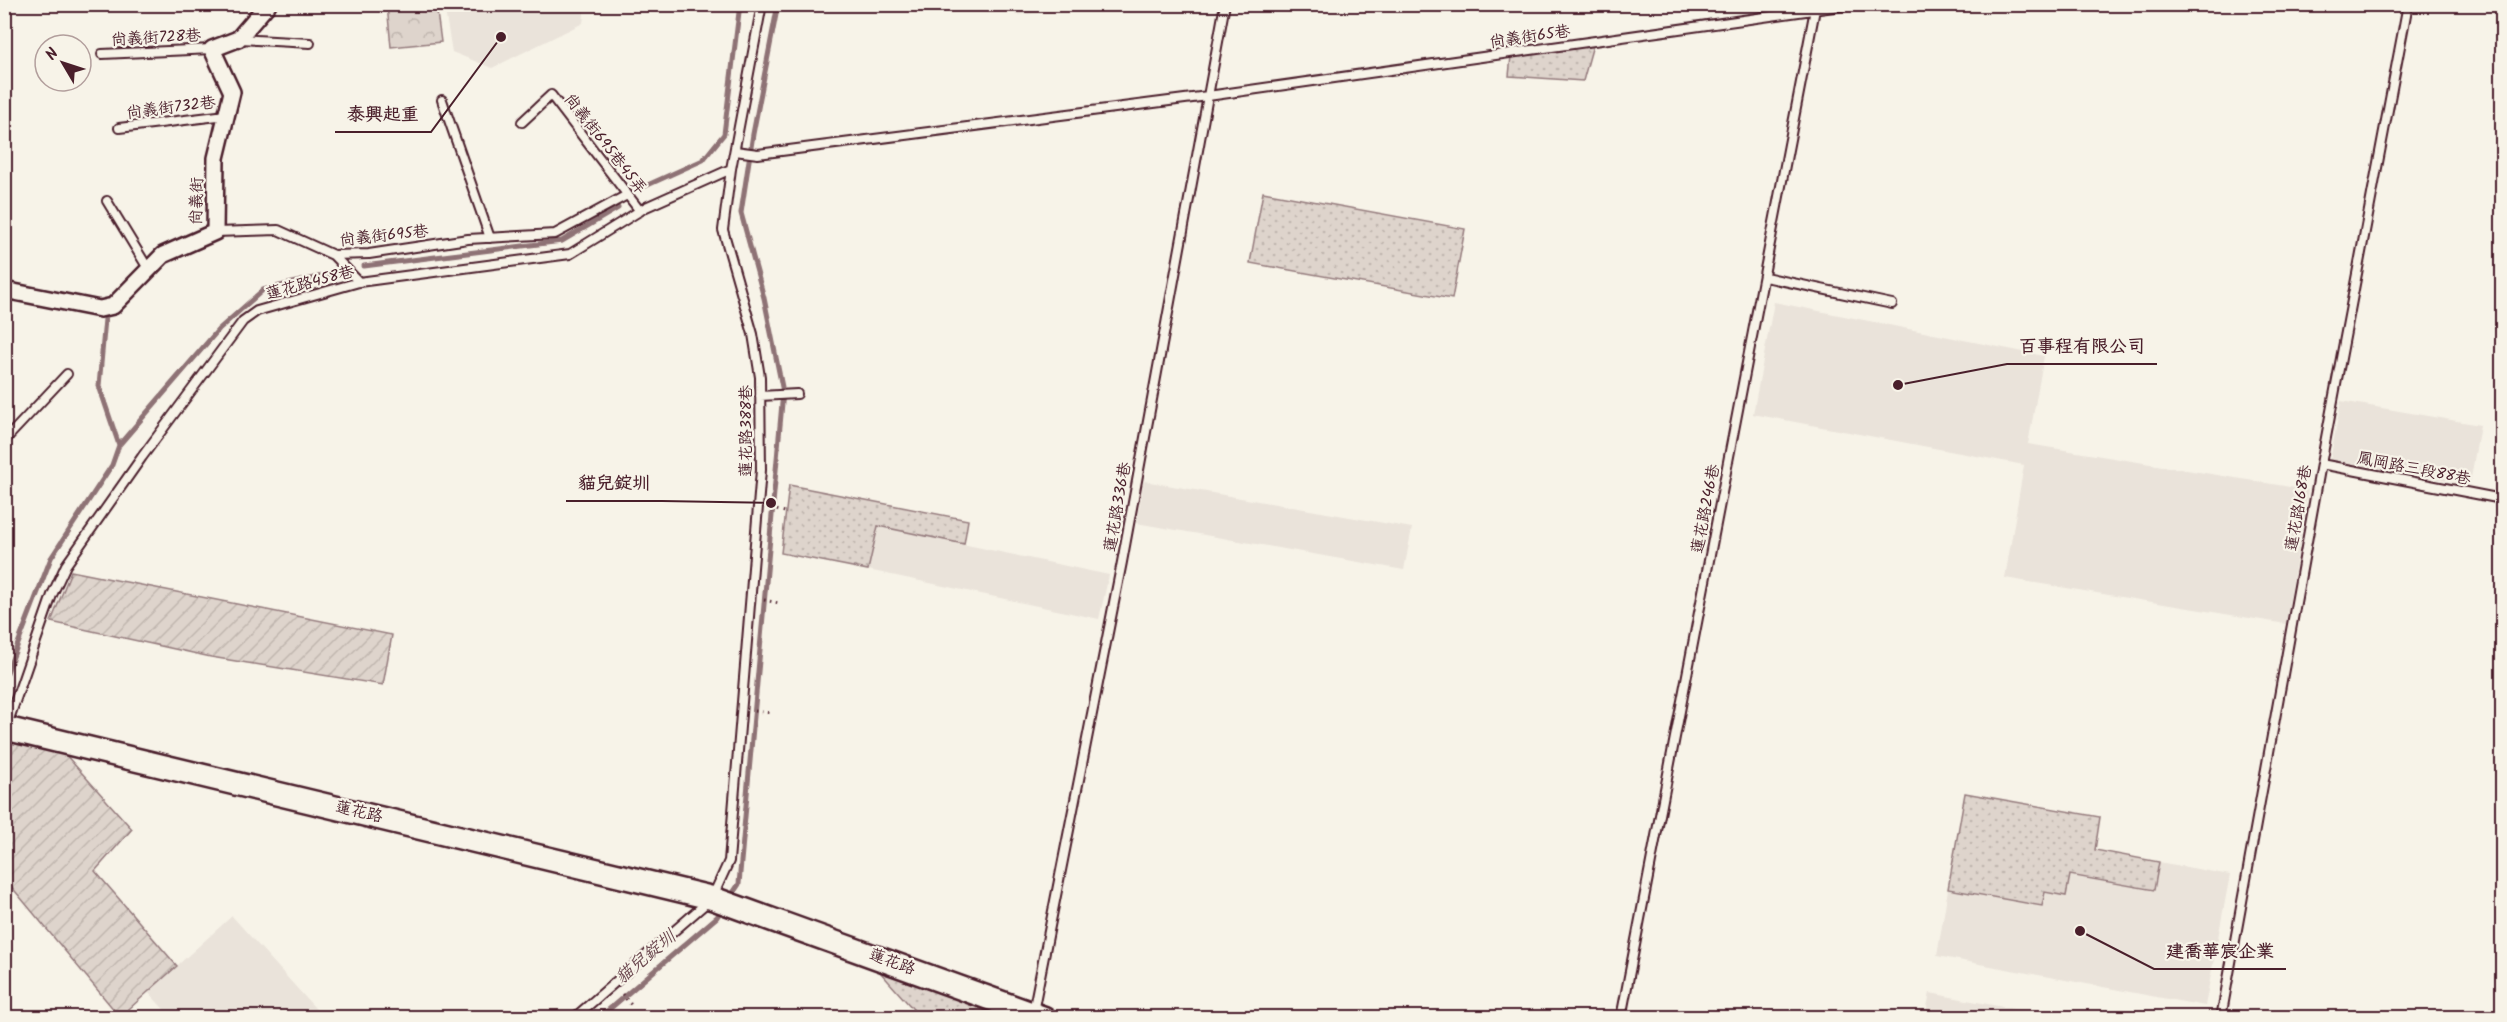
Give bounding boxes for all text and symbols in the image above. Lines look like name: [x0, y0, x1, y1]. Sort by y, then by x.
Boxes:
street label: 尚義街65巷: [1488, 19, 1572, 55]
street label: 尚義街728巷: [110, 23, 202, 53]
north arrow: [33, 33, 93, 93]
text: N: [40, 43, 65, 66]
street label: 尚義街695巷45弄: [557, 88, 653, 200]
street label: 尚義街732巷: [125, 90, 217, 126]
callout: 泰興起重: [335, 96, 431, 132]
text: 泰興起重: [347, 101, 419, 130]
street label: 尚義街: [184, 177, 210, 225]
street label: 尚義街695巷: [338, 219, 430, 253]
street label: 蓮花路458巷: [263, 259, 357, 307]
callout: 百事程有限公司: [2007, 328, 2157, 364]
text: 百事程有限公司: [2019, 333, 2145, 362]
street label: 蓮花路388巷: [734, 385, 759, 477]
street label: 鳳岡路三段88巷: [2355, 446, 2473, 492]
street label: 蓮花路336巷: [1098, 460, 1138, 554]
street label: 蓮花路246巷: [1685, 462, 1727, 556]
street label: 蓮花路168巷: [2279, 463, 2319, 553]
callout: 貓兒錠圳: [566, 465, 662, 501]
text: 貓兒錠圳: [578, 470, 650, 499]
street label: 蓮花路: [333, 794, 385, 830]
water label: 貓兒錠圳: [609, 922, 684, 992]
callout: 建喬華宸企業: [2154, 933, 2286, 969]
text: 建喬華宸企業: [2166, 938, 2274, 967]
street label: 蓮花路: [865, 942, 919, 982]

